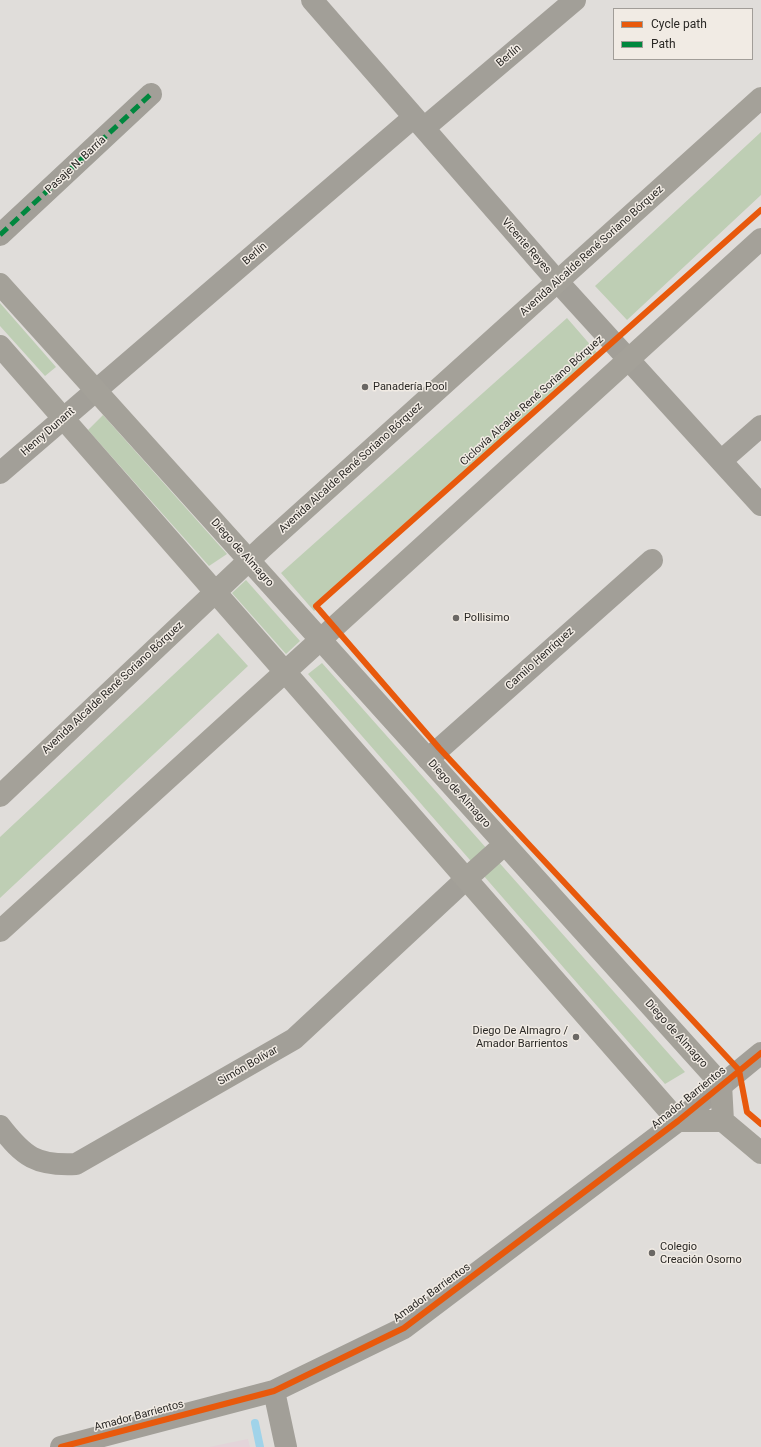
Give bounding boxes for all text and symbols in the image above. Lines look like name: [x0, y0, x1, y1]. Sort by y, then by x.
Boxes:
legend: [613, 8, 753, 60]
text: Cycle path: [651, 17, 707, 31]
text: Path: [651, 37, 676, 51]
street label: Berlín: [494, 42, 524, 70]
street label: Pasaje N. Barría: [43, 134, 109, 196]
street label: Avenida Alcalde René Soriano Bórquez: [518, 183, 666, 319]
street label: Vicente Reyes: [498, 216, 554, 276]
street label: Berlín: [240, 240, 270, 268]
street label: Ciclovía Alcalde René Soriano Bórquez: [458, 333, 606, 469]
place label: Panadería Pool: [373, 380, 447, 394]
marker: Panadería Pool: [360, 382, 370, 392]
street label: Avenida Alcalde René Soriano Bórquez: [277, 400, 425, 536]
street label: Henry Dunant: [19, 405, 77, 459]
street label: Diego de Almagro: [208, 516, 276, 590]
place label: Pollisimo: [464, 611, 509, 625]
marker: Pollisimo: [451, 613, 461, 623]
street label: Avenida Alcalde René Soriano Bórquez: [40, 619, 186, 757]
street label: Camilo Henríquez: [503, 625, 577, 693]
street label: Diego de Almagro: [425, 757, 493, 831]
street label: Diego de Almagro: [642, 997, 710, 1071]
place label: Diego De Almagro / Amador Barrientos: [472, 1024, 568, 1050]
marker: Diego De Almagro / Amador Barrientos: [571, 1032, 581, 1042]
street label: Simón Bolívar: [216, 1043, 280, 1089]
street label: Amador Barrientos: [649, 1064, 729, 1132]
place label: Colegio Creación Osorno: [660, 1240, 742, 1266]
marker: Colegio Creación Osorno: [647, 1248, 657, 1258]
street label: Amador Barrientos: [391, 1261, 473, 1325]
street label: Amador Barrientos: [93, 1398, 185, 1434]

